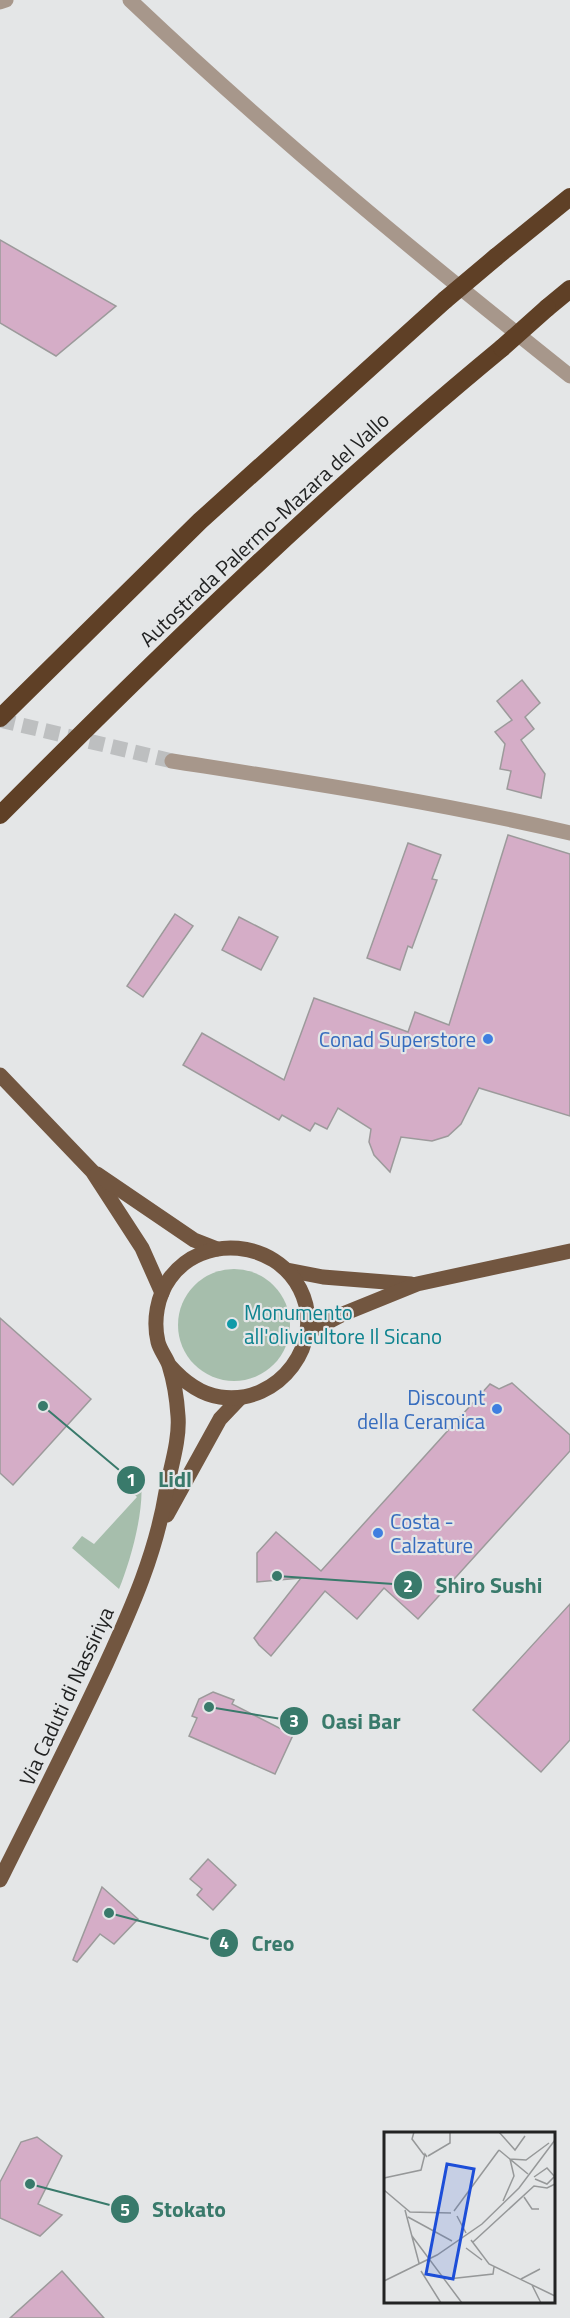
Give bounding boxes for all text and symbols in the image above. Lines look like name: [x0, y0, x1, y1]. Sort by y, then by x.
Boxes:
street label: Autostrada Palermo-Mazara del Vallo: [132, 404, 396, 654]
place label: Conad Superstore: [319, 1023, 476, 1055]
marker: Conad Superstore: [481, 1032, 495, 1046]
place label: Monumento all'olivicultore Il Sicano: [244, 1296, 442, 1352]
marker: Monumento all'olivicultore Il Sicano: [225, 1317, 239, 1331]
place label: Discount della Ceramica: [357, 1381, 486, 1437]
marker: Discount della Ceramica: [490, 1402, 504, 1416]
callout: Lidl: [116, 1460, 204, 1500]
text: Lidl: [158, 1462, 192, 1496]
text: 1: [126, 1466, 136, 1493]
place label: Costa - Calzature: [390, 1505, 473, 1561]
marker: Costa - Calzature: [371, 1526, 385, 1540]
callout: Shiro Sushi: [393, 1565, 554, 1605]
text: Shiro Sushi: [436, 1568, 542, 1602]
text: 2: [403, 1572, 413, 1599]
street label: Via Caduti di Nassiriya: [10, 1601, 122, 1791]
callout: Oasi Bar: [279, 1701, 412, 1741]
text: Oasi Bar: [321, 1704, 401, 1738]
text: 3: [289, 1707, 299, 1734]
callout: Creo: [209, 1923, 306, 1963]
text: Creo: [251, 1926, 295, 1960]
text: 4: [219, 1929, 229, 1956]
inset map: [384, 2132, 555, 2303]
callout: Stokato: [110, 2189, 238, 2229]
text: Stokato: [152, 2192, 226, 2226]
text: 5: [120, 2196, 130, 2223]

